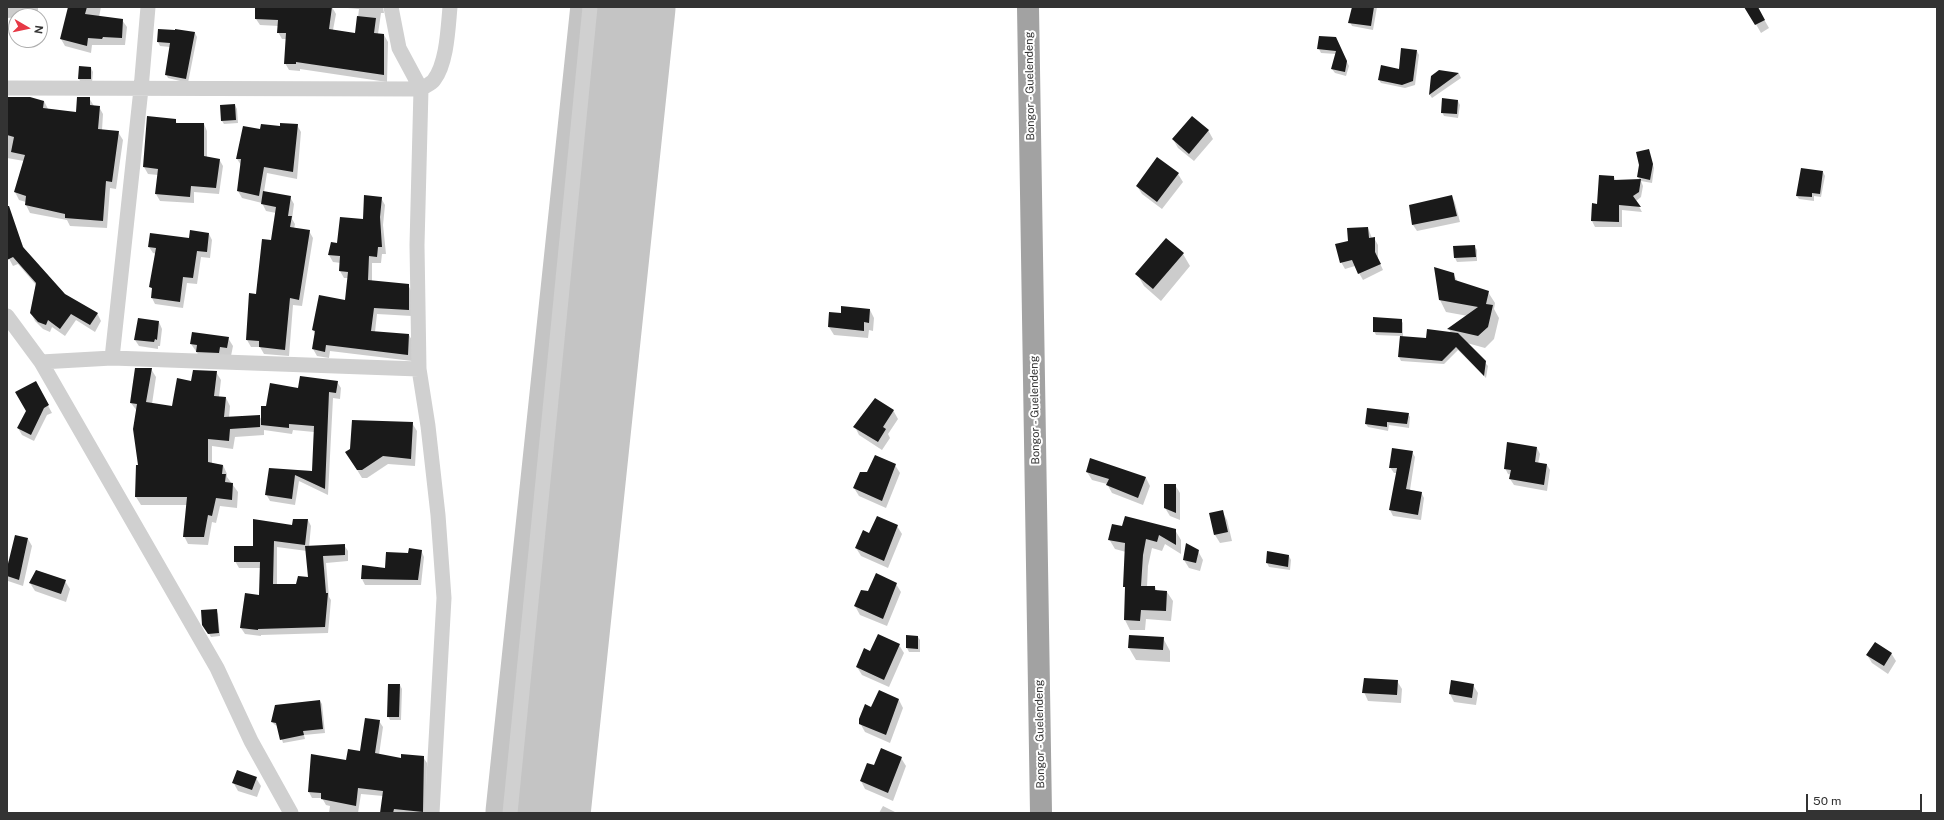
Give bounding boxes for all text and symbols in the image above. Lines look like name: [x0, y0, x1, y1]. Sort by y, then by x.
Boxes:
north arrow: [8, 8, 48, 48]
text: N: [32, 25, 45, 35]
street label: Bongor - Guelendeng: [1022, 31, 1038, 141]
street label: Bongor - Guelendeng: [1027, 355, 1043, 465]
street label: Bongor - Guelendeng: [1032, 679, 1048, 789]
scale bar: [1808, 786, 1924, 812]
text: 50 m: [1813, 794, 1841, 808]

